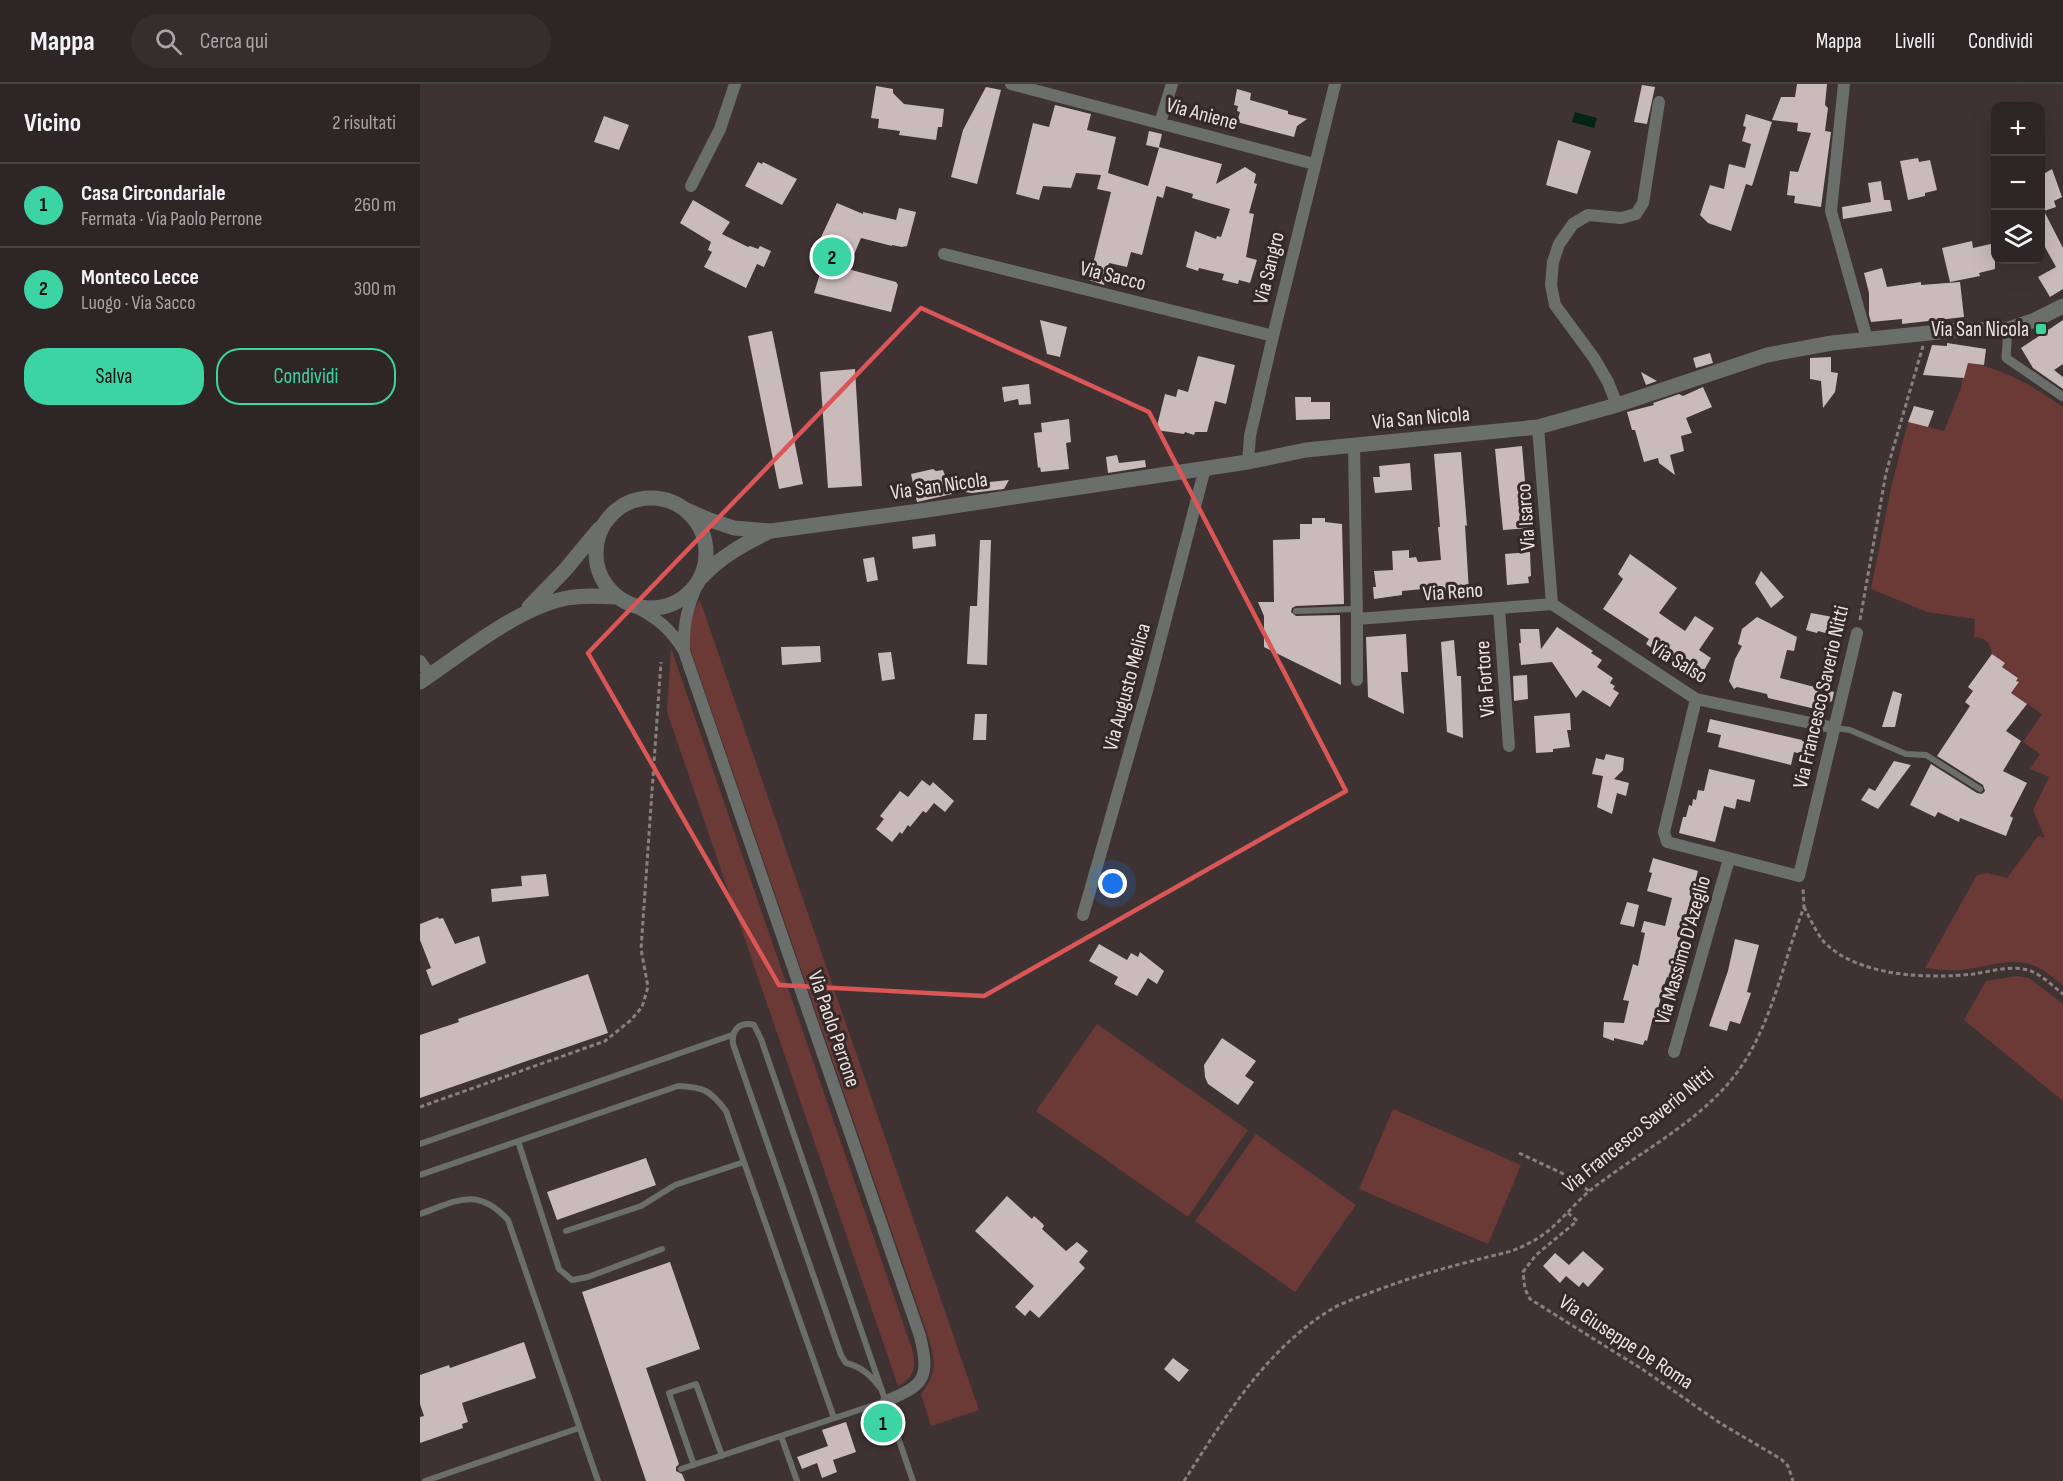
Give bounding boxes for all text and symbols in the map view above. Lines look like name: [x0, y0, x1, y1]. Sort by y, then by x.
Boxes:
search box: [131, 14, 551, 68]
text: Mappa: [30, 25, 95, 58]
icon: search: [152, 25, 185, 58]
text: Cerca qui: [200, 28, 268, 55]
text: Mappa: [1816, 29, 1862, 54]
text: Livelli: [1895, 29, 1935, 54]
text: Condividi: [1968, 29, 2033, 54]
street label: Via Aniene: [1164, 92, 1240, 136]
map controls: [1991, 102, 2045, 264]
button: +: [1991, 102, 2045, 156]
text: Vicino: [24, 108, 81, 139]
text: 2 risultati: [332, 111, 396, 135]
button: −: [1991, 156, 2045, 210]
text: Casa Circondariale: [81, 180, 226, 207]
text: 1: [40, 193, 47, 217]
text: 260 m: [354, 193, 396, 217]
text: Fermata · Via Paolo Perrone: [81, 207, 262, 231]
button: layers: [1991, 210, 2045, 264]
street label: Via Sangro: [1248, 229, 1290, 307]
pin: 2: [812, 234, 852, 279]
street label: Via Sacco: [1077, 256, 1149, 296]
text: Monteco Lecce: [81, 264, 199, 291]
text: 2: [39, 277, 48, 301]
text: 300 m: [354, 277, 396, 301]
text: Luogo · Via Sacco: [81, 291, 196, 315]
place label: Via San Nicola: [1931, 317, 2029, 342]
marker: Via San Nicola: [2034, 322, 2048, 336]
button: Salva: [24, 348, 204, 405]
button: Condividi: [216, 348, 396, 405]
street label: Via San Nicola: [1371, 401, 1471, 435]
street label: Via San Nicola: [889, 467, 989, 505]
street label: Via Isarco: [1511, 483, 1541, 551]
street label: Via Reno: [1422, 577, 1484, 607]
street label: Via Francesco Saverio Nitti: [1788, 603, 1854, 791]
street label: Via Augusto Melica: [1098, 621, 1156, 753]
street label: Via Salso: [1646, 635, 1712, 689]
street label: Via Fortore: [1470, 640, 1500, 718]
your location: [1098, 869, 1127, 898]
street label: Via Massimo D'Azeglio: [1650, 873, 1716, 1027]
street label: Via Paolo Perrone: [802, 968, 866, 1090]
street label: Via Francesco Saverio Nitti: [1558, 1062, 1718, 1198]
street label: Via Giuseppe De Roma: [1554, 1289, 1698, 1395]
pin: 1: [864, 1400, 902, 1446]

